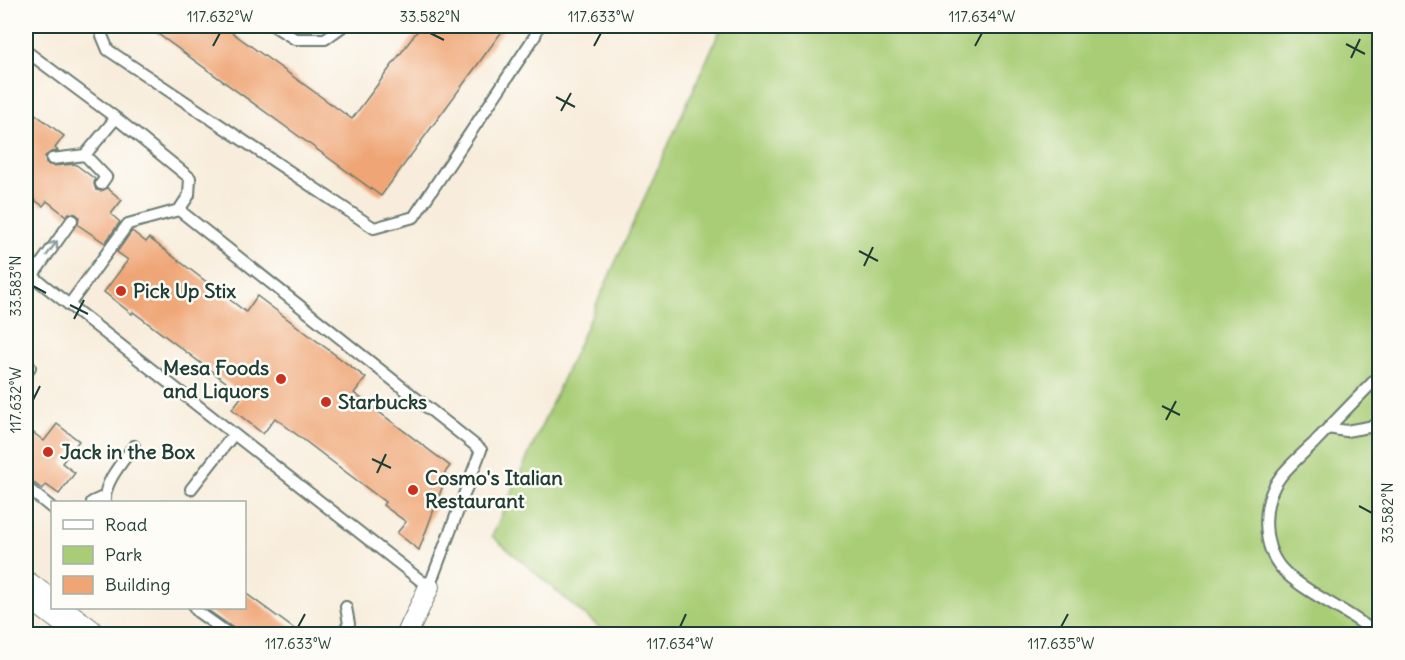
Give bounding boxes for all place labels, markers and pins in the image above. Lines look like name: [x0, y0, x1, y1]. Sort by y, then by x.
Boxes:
place label: Pick Up Stix: [133, 278, 236, 303]
marker: Pick Up Stix: [114, 284, 128, 298]
place label: Mesa Foods and Liquors: [163, 355, 269, 403]
marker: Mesa Foods and Liquors: [274, 372, 288, 386]
place label: Starbucks: [338, 389, 427, 414]
marker: Starbucks: [319, 395, 333, 409]
place label: Jack in the Box: [60, 439, 195, 464]
marker: Jack in the Box: [41, 445, 55, 459]
place label: Cosmo's Italian Restaurant: [425, 465, 563, 513]
marker: Cosmo's Italian Restaurant: [406, 483, 420, 497]

